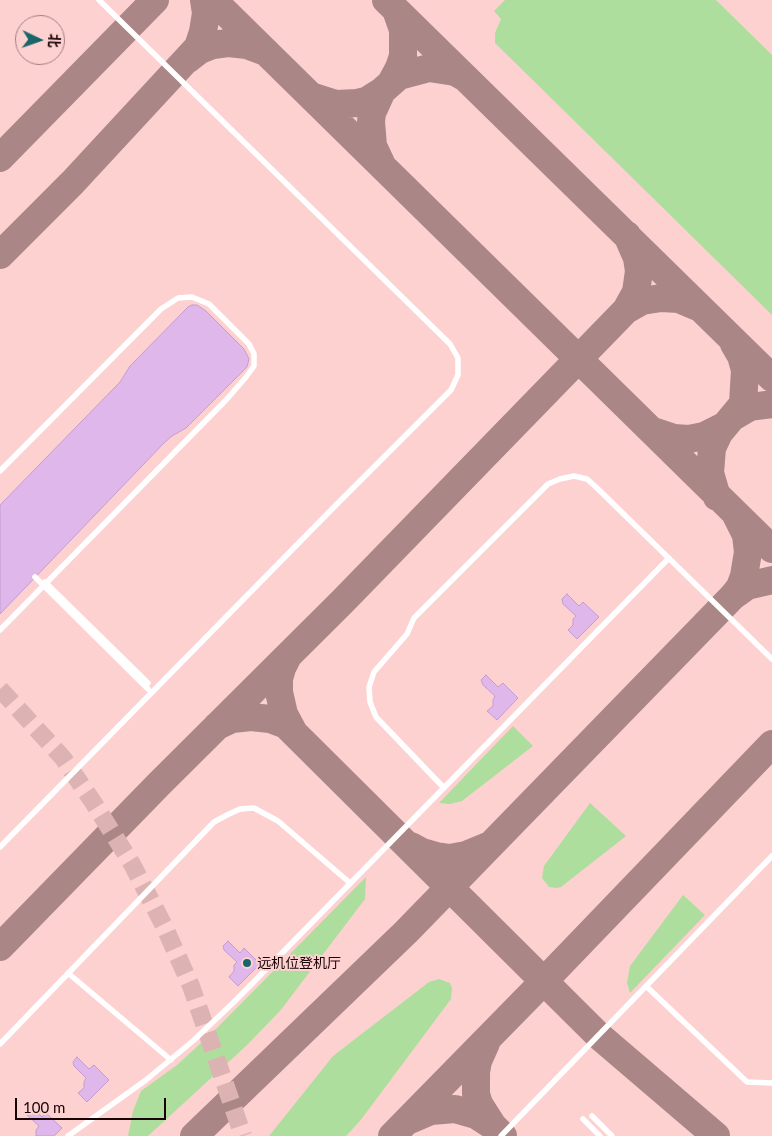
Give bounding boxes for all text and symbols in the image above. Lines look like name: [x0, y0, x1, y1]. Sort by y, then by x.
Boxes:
north arrow: [15, 15, 65, 65]
text: 北: [46, 33, 63, 48]
place label: 远机位登机厅: [257, 955, 341, 971]
marker: 远机位登机厅: [241, 957, 253, 969]
scale bar: [18, 1088, 169, 1120]
text: 100 m: [23, 1098, 65, 1116]

